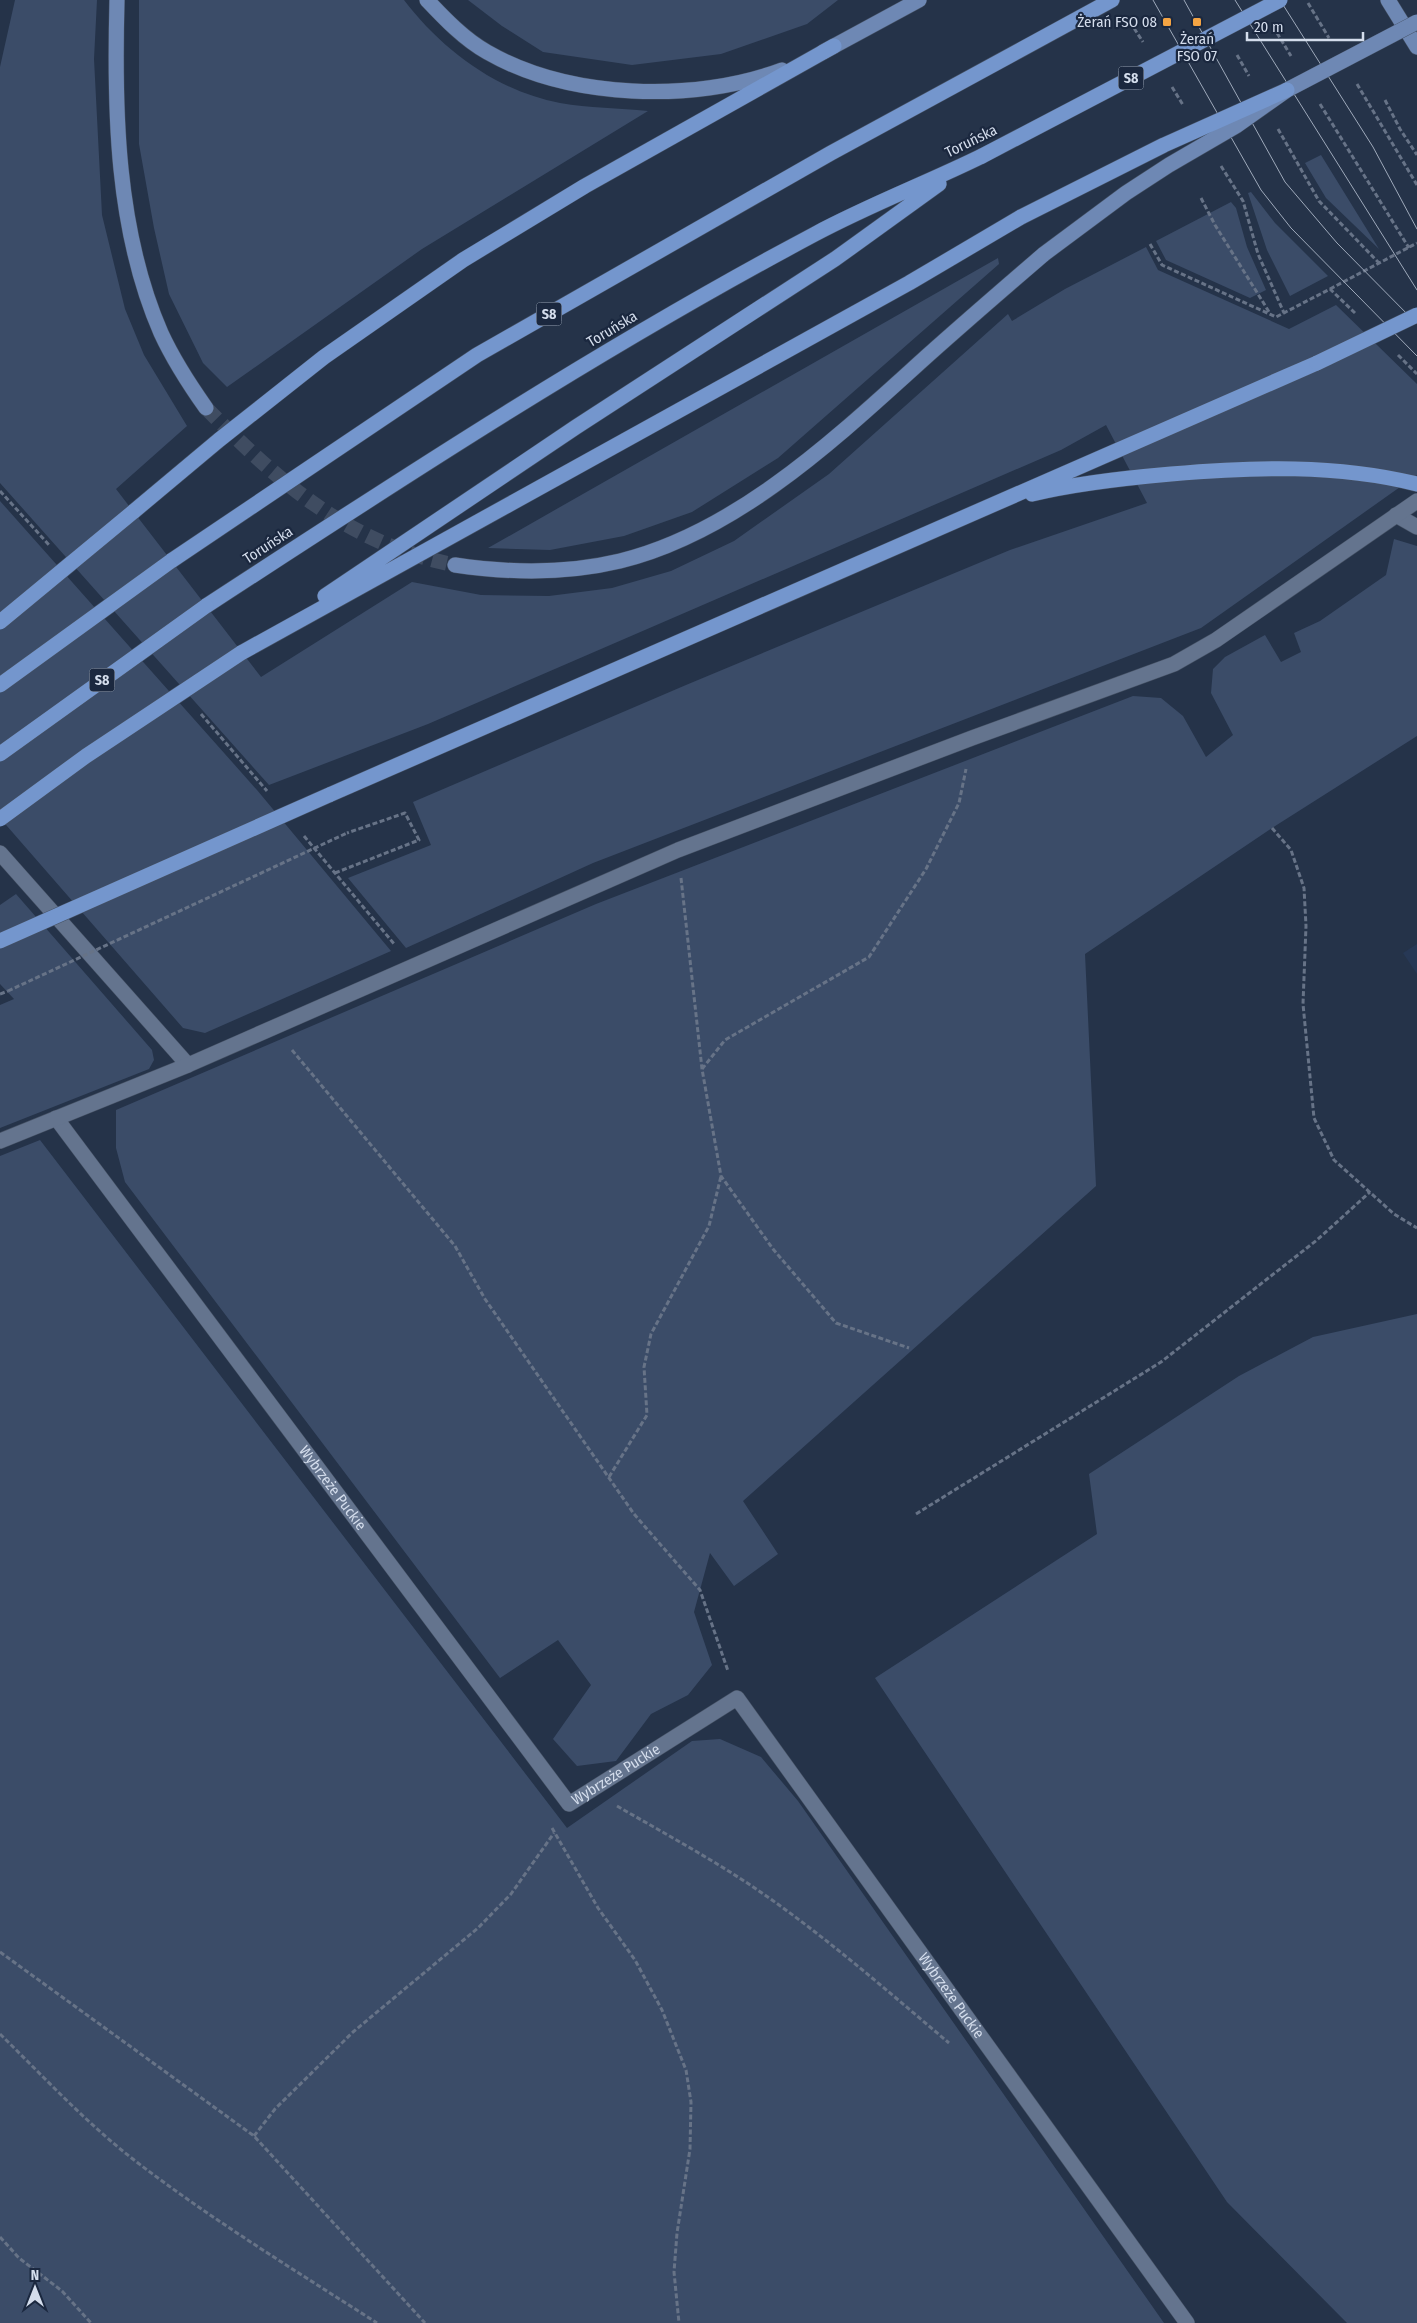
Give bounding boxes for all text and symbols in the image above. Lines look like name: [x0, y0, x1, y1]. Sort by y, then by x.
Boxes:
scale bar: [1247, 10, 1363, 42]
place label: Żerań FSO 08: [1077, 13, 1157, 31]
marker: Żerań FSO 08: [1161, 16, 1173, 28]
marker: Żerań FSO 07: [1191, 16, 1203, 28]
text: 20 m: [1254, 18, 1284, 36]
place label: Żerań FSO 07: [1177, 30, 1217, 65]
road number: S8: [1118, 66, 1144, 90]
street label: Toruńska: [942, 121, 1000, 161]
road number: S8: [536, 302, 562, 326]
street label: Toruńska: [584, 307, 640, 351]
street label: Toruńska: [240, 522, 296, 568]
road number: S8: [90, 668, 114, 692]
street label: Wybrzeże Puckie: [295, 1442, 370, 1534]
street label: Wybrzeże Puckie: [568, 1740, 663, 1809]
street label: Wybrzeże Puckie: [915, 1949, 988, 2042]
north arrow: [10, 2263, 60, 2313]
text: N: [31, 2267, 39, 2284]

